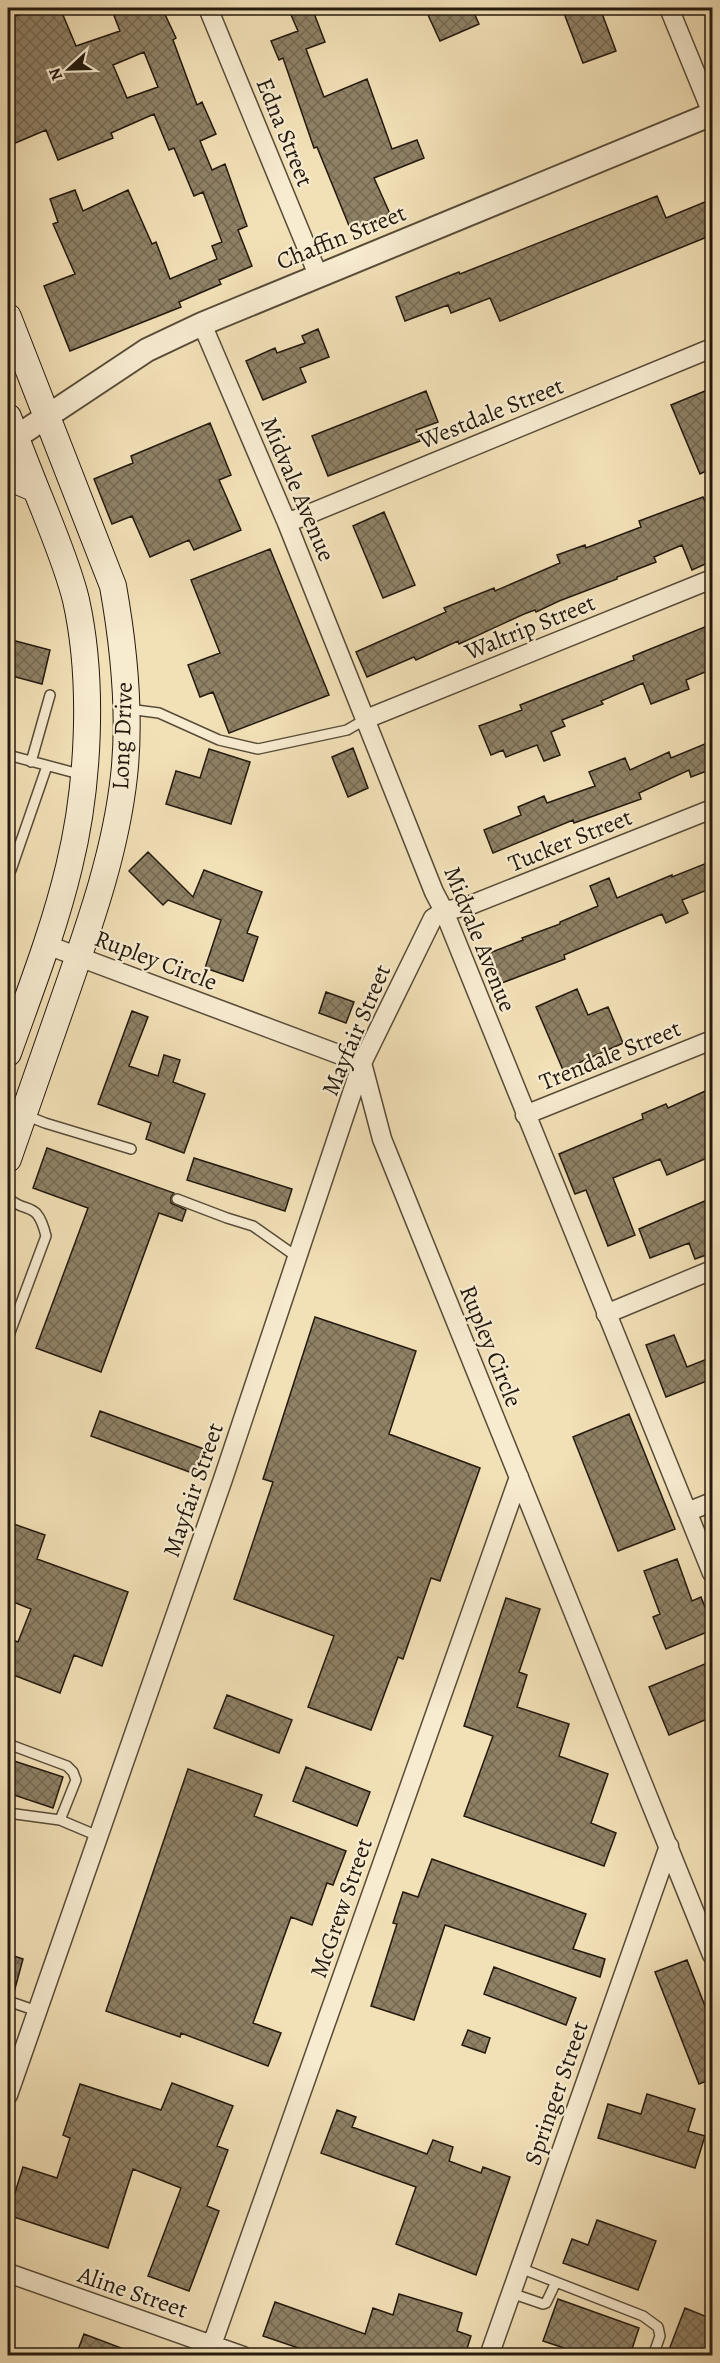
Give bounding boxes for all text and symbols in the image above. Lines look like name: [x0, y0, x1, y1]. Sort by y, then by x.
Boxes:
north arrow: [39, 39, 99, 99]
text: N: [44, 64, 68, 84]
street label: Edna Street: [249, 73, 321, 191]
street label: Chaffin Street: [271, 196, 411, 278]
street label: Westdale Street: [413, 369, 568, 457]
street label: Midvale Avenue: [253, 412, 343, 566]
street label: Waltrip Street: [459, 586, 600, 668]
street label: Long Drive: [104, 682, 140, 790]
street label: Tucker Street: [503, 801, 637, 879]
street label: Midvale Avenue: [436, 862, 524, 1016]
street label: Rupley Circle: [90, 922, 222, 998]
street label: Mayfair Street: [314, 959, 398, 1101]
street label: Trendale Street: [535, 1012, 685, 1098]
street label: Rupley Circle: [452, 1280, 530, 1412]
street label: Mayfair Street: [155, 1418, 231, 1561]
street label: McGrew Street: [302, 1834, 380, 1982]
street label: Springer Street: [516, 2017, 596, 2169]
street label: Aline Street: [73, 2258, 192, 2326]

